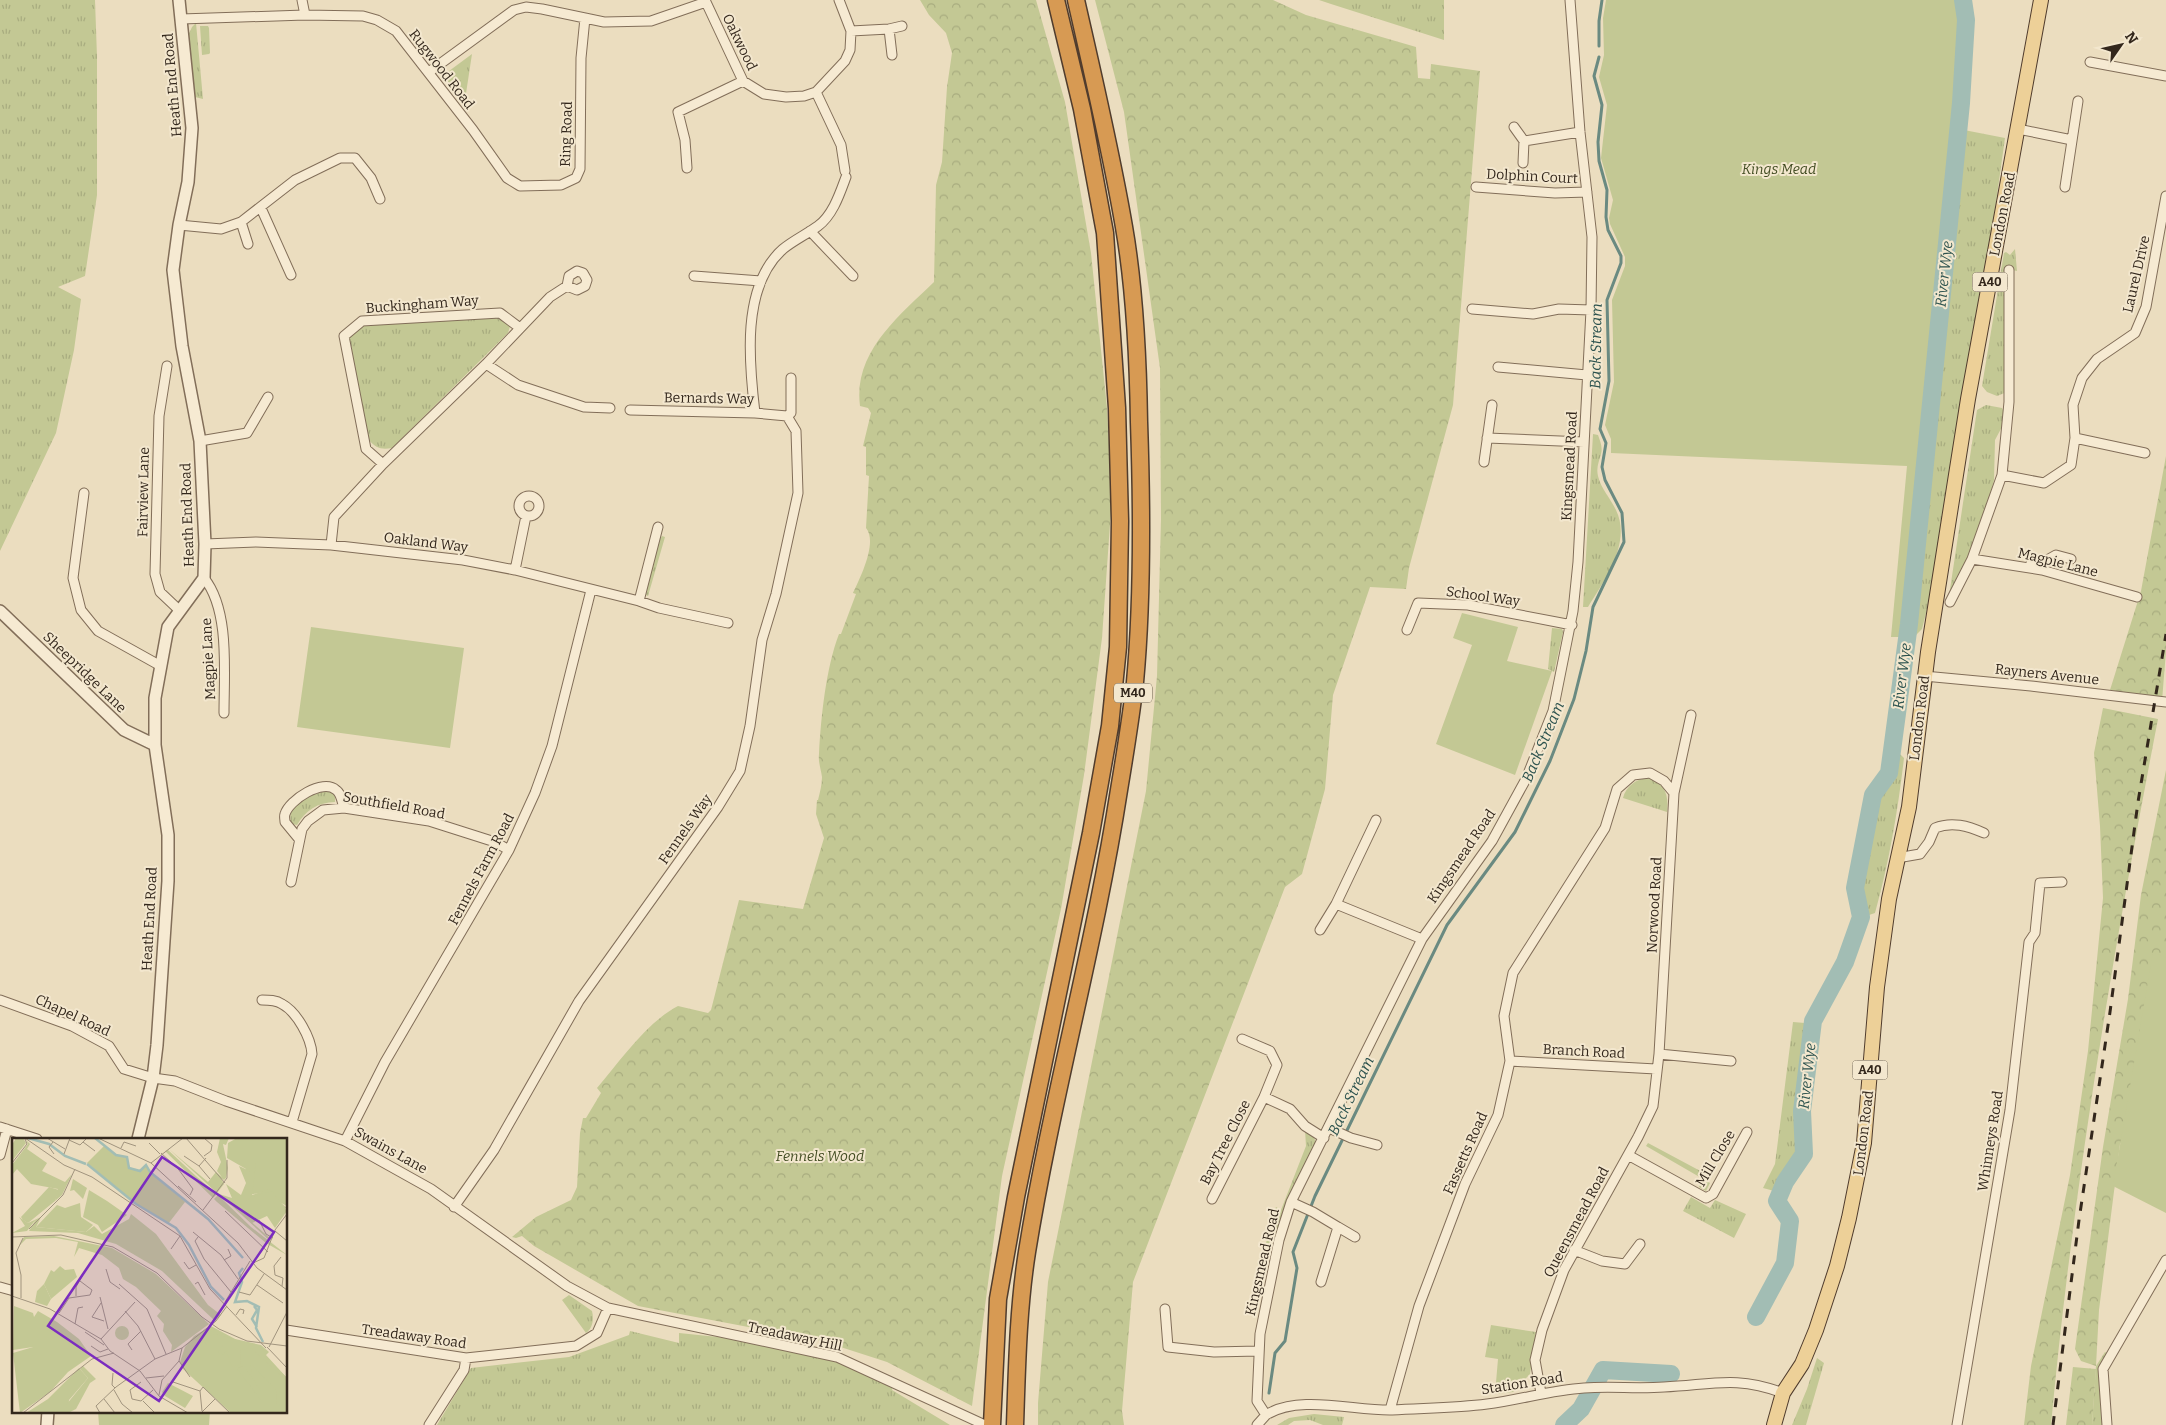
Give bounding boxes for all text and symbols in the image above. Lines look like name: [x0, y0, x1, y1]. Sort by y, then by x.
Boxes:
street label: Oakwood: [719, 11, 761, 73]
north arrow: [2096, 20, 2146, 70]
street label: Rugwood Road: [405, 26, 478, 113]
text: N: [2121, 29, 2142, 47]
street label: Heath End Road: [159, 32, 186, 138]
street label: Ring Road: [557, 101, 576, 167]
park label: Kings Mead: [1742, 161, 1816, 178]
street label: Dolphin Court: [1486, 166, 1578, 187]
street label: London Road: [1986, 171, 2019, 258]
street label: Laurel Drive: [2119, 234, 2154, 314]
water label: River Wye: [1932, 240, 1956, 308]
road number: A40: [1972, 272, 2008, 292]
street label: Buckingham Way: [365, 292, 480, 317]
water label: Back Stream: [1586, 303, 1606, 389]
street label: Bernards Way: [664, 389, 755, 408]
street label: Kingsmead Road: [1558, 411, 1581, 521]
street label: Fairview Lane: [134, 447, 153, 537]
street label: Heath End Road: [177, 463, 198, 567]
street label: Oakland Way: [383, 529, 470, 556]
street label: Magpie Lane: [2016, 544, 2100, 581]
street label: School Way: [1445, 583, 1522, 610]
street label: Magpie Lane: [198, 617, 219, 700]
street label: Sheepridge Lane: [40, 628, 130, 716]
water label: River Wye: [1889, 642, 1915, 710]
street label: Rayners Avenue: [1994, 661, 2100, 688]
street label: London Road: [1906, 675, 1933, 761]
road number: M40: [1114, 684, 1152, 702]
water label: Back Stream: [1518, 699, 1568, 785]
street label: Southfield Road: [341, 788, 446, 823]
street label: Fennels Way: [655, 791, 716, 868]
street label: Kingsmead Road: [1424, 806, 1499, 907]
street label: Fennels Farm Road: [445, 811, 518, 928]
street label: Norwood Road: [1643, 857, 1666, 954]
street label: Heath End Road: [138, 867, 161, 971]
street label: Chapel Road: [33, 991, 113, 1040]
street label: Branch Road: [1542, 1041, 1626, 1062]
water label: River Wye: [1795, 1042, 1819, 1110]
water label: Back Stream: [1324, 1054, 1378, 1138]
road number: A40: [1852, 1060, 1888, 1080]
street label: London Road: [1850, 1090, 1877, 1176]
street label: Whinneys Road: [1974, 1090, 2007, 1193]
street label: Bay Tree Close: [1197, 1097, 1254, 1188]
street label: Fassetts Road: [1440, 1109, 1491, 1197]
street label: Swains Lane: [351, 1123, 430, 1177]
street label: Mill Close: [1692, 1127, 1739, 1189]
inset map: [12, 1138, 288, 1412]
park label: Fennels Wood: [776, 1148, 864, 1165]
street label: Queensmead Road: [1540, 1164, 1613, 1280]
street label: Kingsmead Road: [1242, 1207, 1283, 1318]
street label: Treadaway Hill: [746, 1318, 844, 1355]
street label: Treadaway Road: [360, 1321, 467, 1352]
street label: Station Road: [1480, 1369, 1564, 1398]

